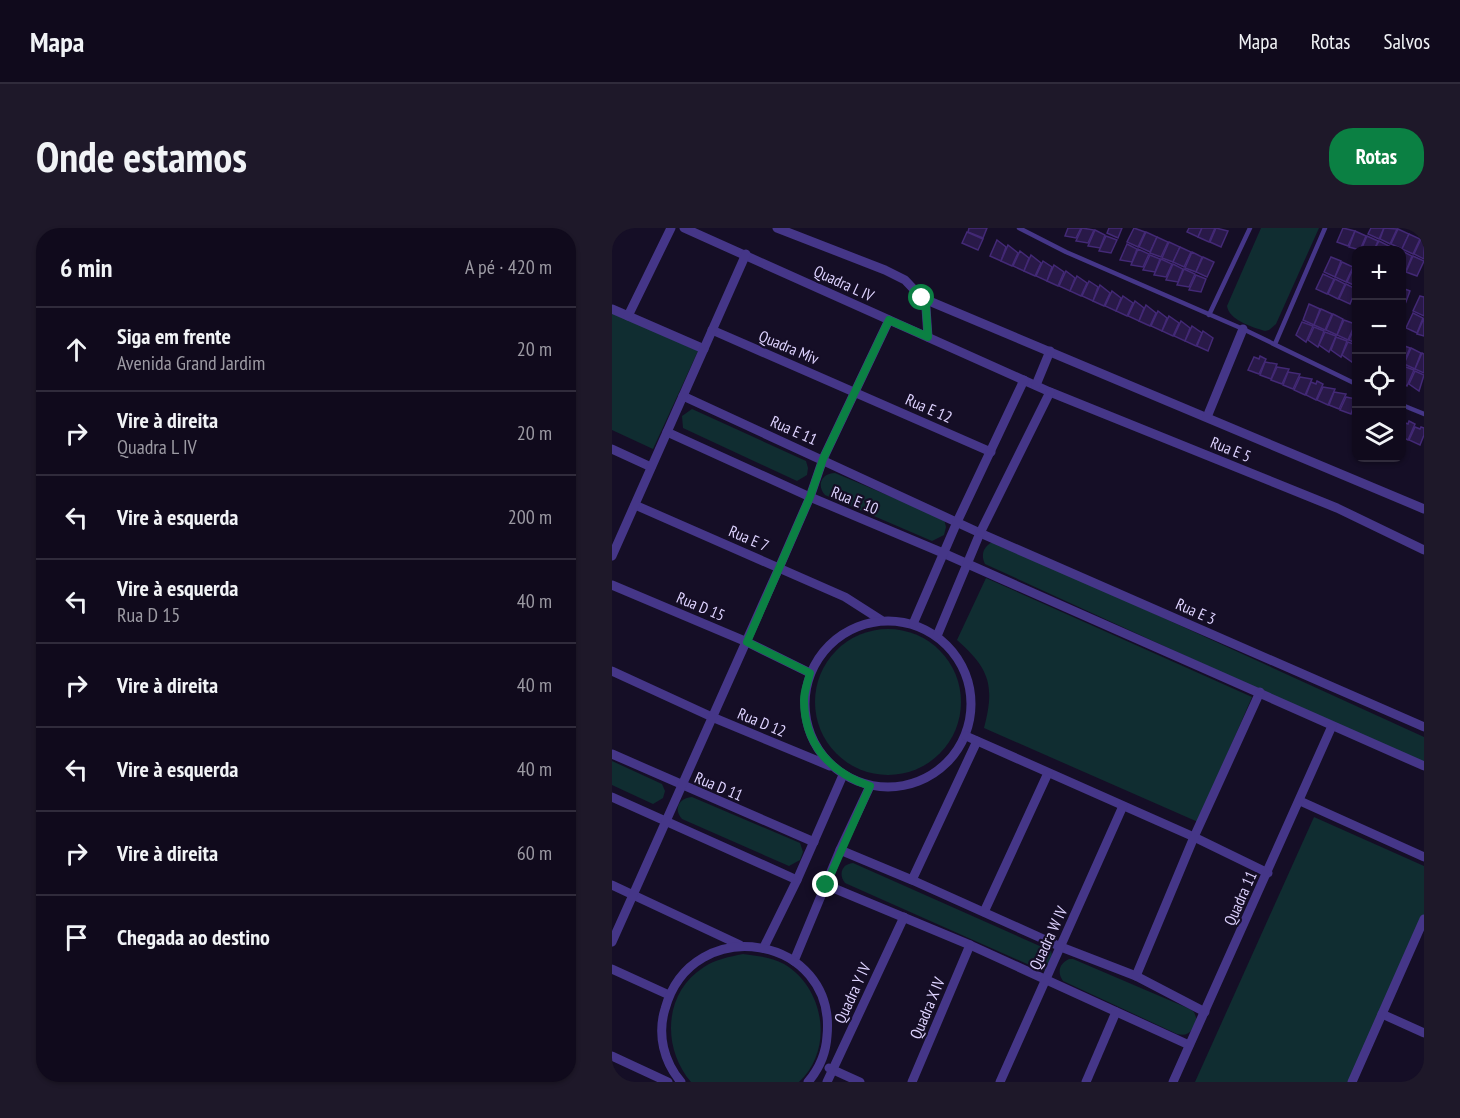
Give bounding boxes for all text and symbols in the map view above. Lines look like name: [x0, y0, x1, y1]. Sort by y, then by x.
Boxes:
text: Mapa: [30, 23, 84, 60]
text: Mapa: [1238, 28, 1278, 55]
text: Rotas: [1311, 28, 1350, 55]
text: Salvos: [1383, 28, 1430, 55]
button: Rotas: [1329, 128, 1424, 185]
text: Onde estamos: [36, 129, 247, 184]
map controls: [1352, 246, 1406, 462]
button: +: [1352, 246, 1406, 300]
text: 6 min: [60, 251, 113, 284]
text: A pé · 420 m: [465, 254, 552, 280]
street label: Quadra L IV: [811, 260, 878, 306]
route start: [908, 284, 934, 310]
button: −: [1352, 300, 1406, 354]
text: Siga em frente: [117, 322, 231, 350]
street label: Quadra Miv: [756, 325, 823, 369]
icon: ahead: [60, 333, 93, 366]
text: 20 m: [517, 336, 552, 362]
text: Avenida Grand Jardim: [117, 350, 265, 376]
button: locate: [1352, 354, 1406, 408]
street label: Rua E 12: [903, 389, 955, 427]
text: Vire à direita: [117, 406, 218, 434]
button: layers: [1352, 408, 1406, 462]
street label: Rua E 11: [768, 411, 820, 449]
icon: right: [60, 417, 93, 450]
text: 20 m: [517, 420, 552, 446]
street label: Rua E 5: [1208, 432, 1254, 466]
text: Quadra L IV: [117, 434, 197, 460]
street label: Rua E 10: [829, 482, 881, 518]
icon: left: [60, 501, 93, 534]
text: Vire à esquerda: [117, 503, 238, 531]
text: 200 m: [508, 504, 552, 530]
street label: Rua E 7: [726, 521, 772, 555]
text: Vire à esquerda: [117, 574, 238, 602]
icon: left: [60, 585, 93, 618]
street label: Rua D 15: [674, 587, 728, 625]
text: 40 m: [517, 588, 552, 614]
street label: Rua E 3: [1173, 593, 1219, 629]
text: Rua D 15: [117, 602, 180, 628]
icon: right: [60, 669, 93, 702]
text: Vire à direita: [117, 671, 218, 699]
text: 40 m: [517, 672, 552, 698]
street label: Rua D 12: [735, 703, 789, 741]
icon: left: [60, 753, 93, 786]
text: Vire à esquerda: [117, 755, 238, 783]
text: 40 m: [517, 756, 552, 782]
street label: Rua D 11: [692, 767, 746, 805]
icon: right: [60, 837, 93, 870]
text: Vire à direita: [117, 839, 218, 867]
text: 60 m: [517, 840, 552, 866]
street label: Quadra 11: [1219, 868, 1261, 928]
route end: [812, 871, 838, 897]
street label: Quadra W IV: [1025, 902, 1072, 973]
icon: arrive: [60, 921, 93, 954]
text: Chegada ao destino: [117, 923, 270, 951]
street label: Quadra Y IV: [829, 959, 875, 1026]
street label: Quadra X IV: [905, 974, 949, 1042]

